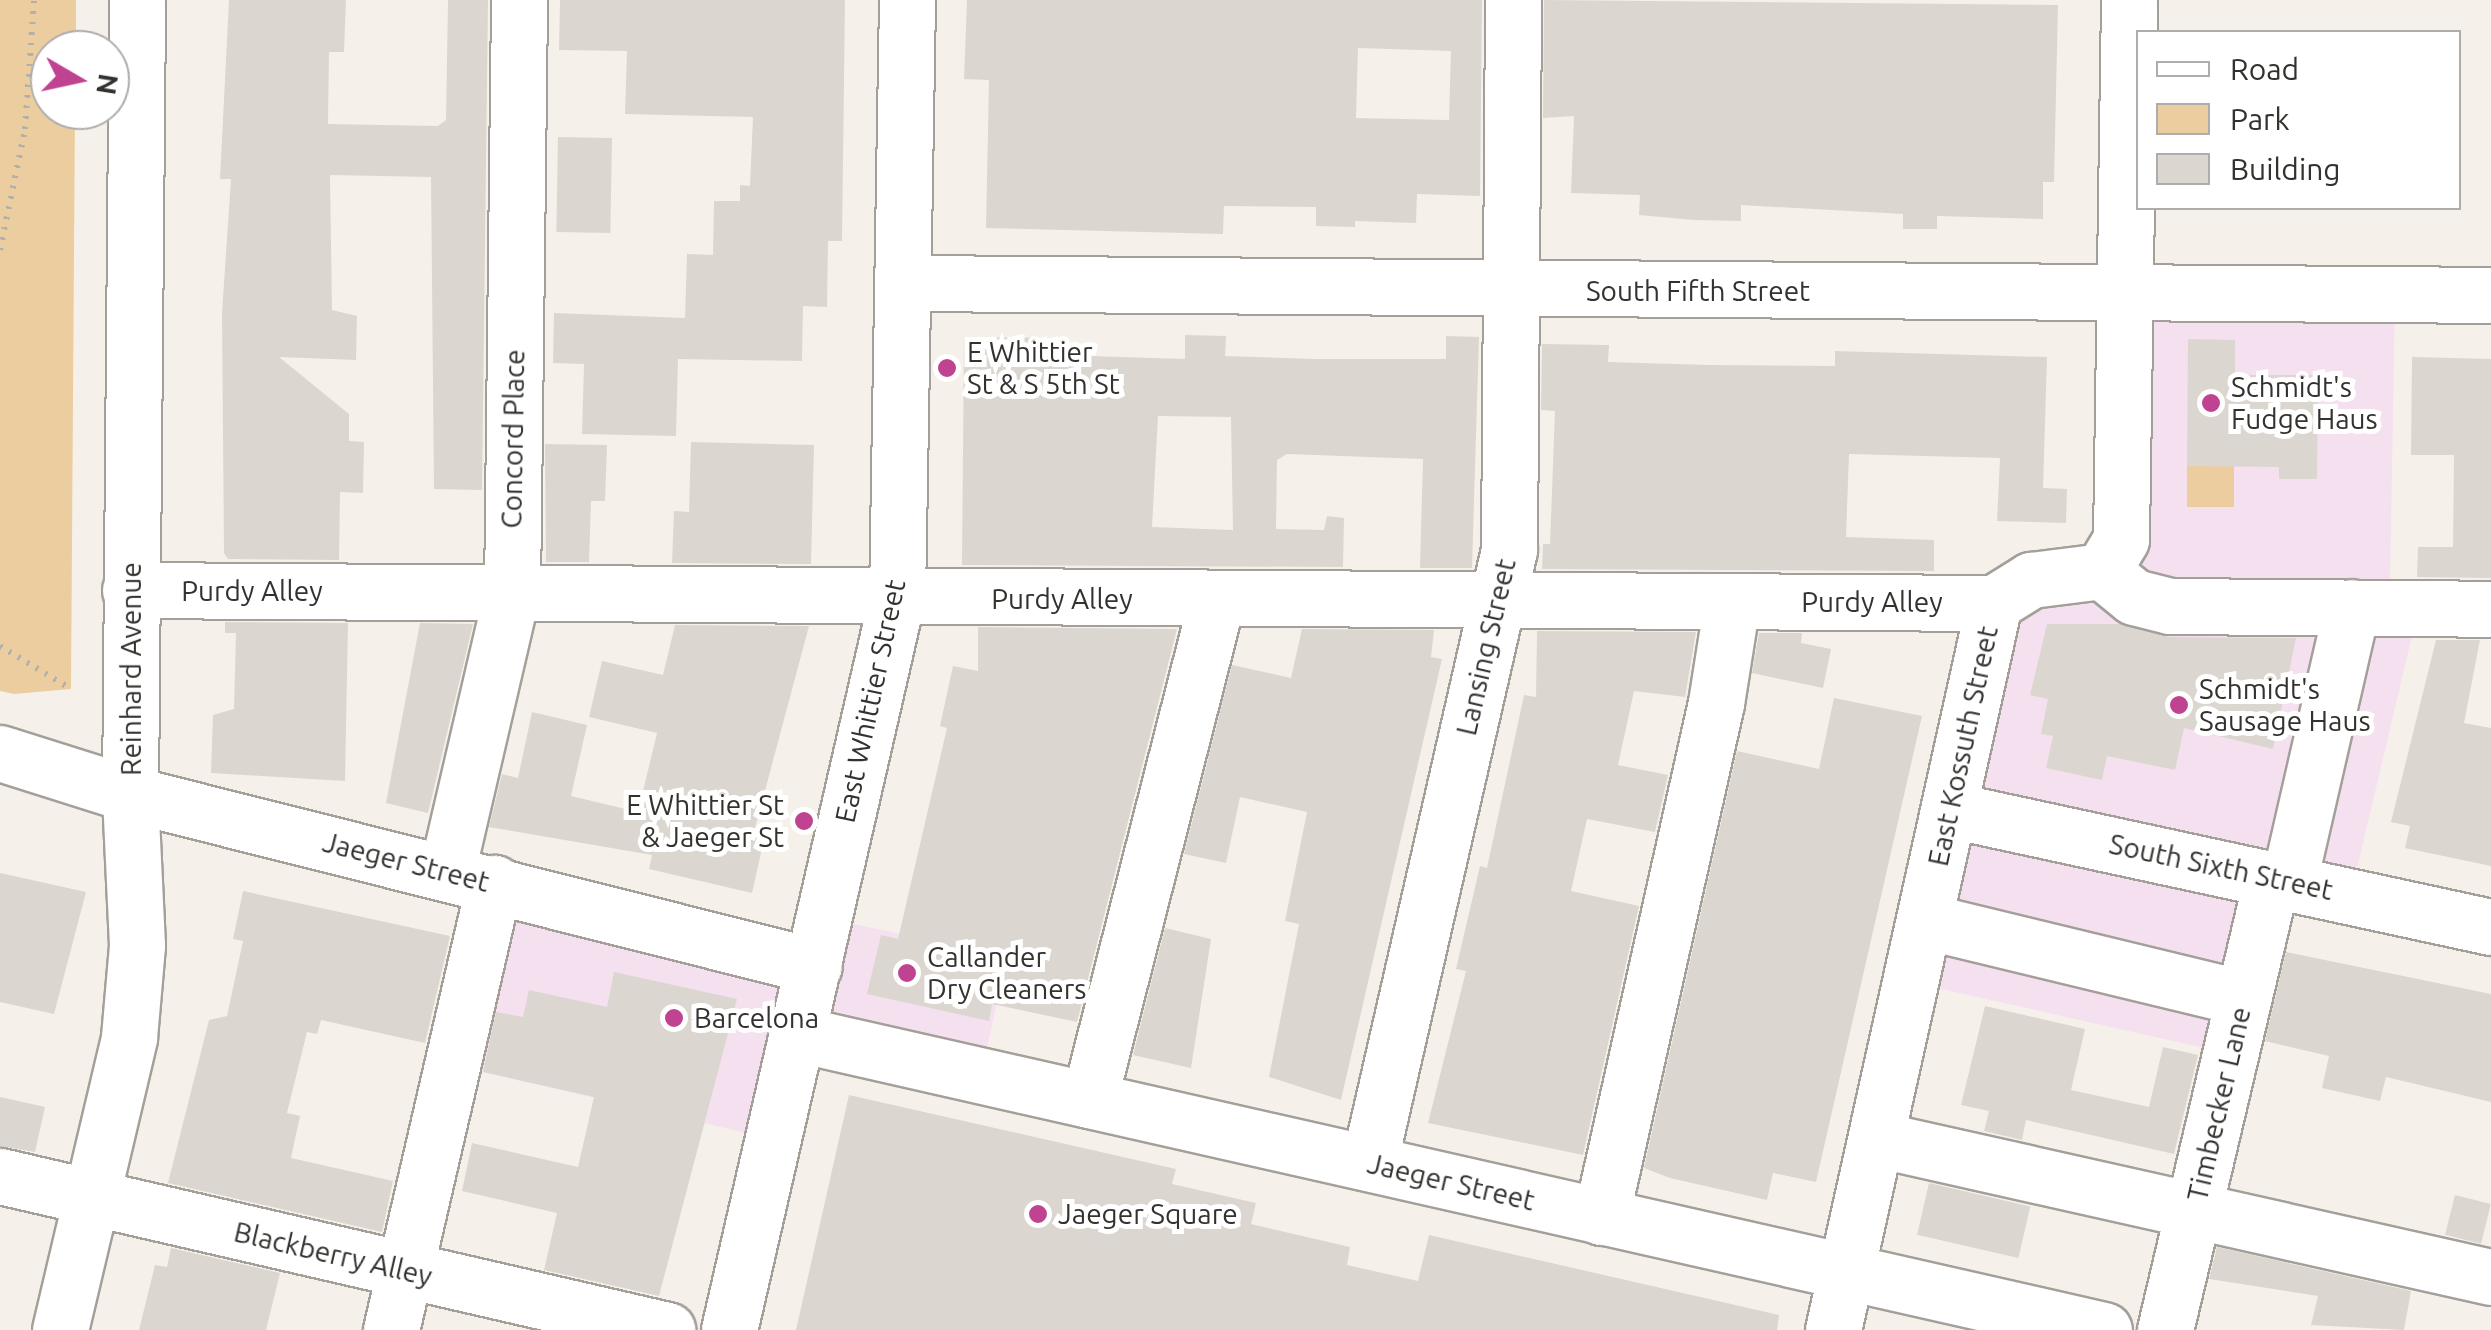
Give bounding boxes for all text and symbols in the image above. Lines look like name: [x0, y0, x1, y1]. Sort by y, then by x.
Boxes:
north arrow: [30, 30, 130, 130]
legend: [2136, 30, 2461, 210]
text: Road: [2230, 52, 2299, 86]
text: N: [91, 72, 125, 97]
text: Park: [2230, 102, 2290, 136]
text: Building: [2230, 152, 2341, 186]
street label: South Fifth Street: [1586, 274, 1810, 308]
place label: E Whittier St & S 5th St: [967, 335, 1120, 401]
street label: Concord Place: [495, 349, 531, 529]
marker: E Whittier St & S 5th St: [936, 357, 958, 379]
place label: Schmidt's Fudge Haus: [2231, 370, 2378, 436]
marker: Schmidt's Fudge Haus: [2200, 392, 2222, 414]
street label: Lansing Street: [1449, 555, 1523, 739]
street label: Reinhard Avenue: [114, 562, 148, 776]
street label: Purdy Alley: [181, 574, 323, 608]
street label: East Whittier Street: [828, 576, 912, 826]
street label: Purdy Alley: [991, 582, 1133, 616]
street label: Purdy Alley: [1801, 585, 1943, 619]
street label: East Kossuth Street: [1921, 623, 2005, 869]
place label: Schmidt's Sausage Haus: [2199, 672, 2371, 738]
marker: Schmidt's Sausage Haus: [2168, 694, 2190, 716]
place label: E Whittier St & Jaeger St: [626, 788, 784, 854]
marker: E Whittier St & Jaeger St: [793, 810, 815, 832]
street label: Jaeger Street: [319, 825, 493, 899]
street label: South Sixth Street: [2106, 827, 2336, 907]
place label: Callander Dry Cleaners: [927, 940, 1086, 1006]
marker: Callander Dry Cleaners: [896, 962, 918, 984]
place label: Barcelona: [694, 1001, 819, 1035]
street label: Timbecker Lane: [2180, 1004, 2258, 1204]
marker: Barcelona: [663, 1007, 685, 1029]
street label: Jaeger Street: [1364, 1146, 1538, 1218]
place label: Jaeger Square: [1058, 1197, 1238, 1231]
marker: Jaeger Square: [1027, 1203, 1049, 1225]
street label: Blackberry Alley: [231, 1215, 435, 1293]

